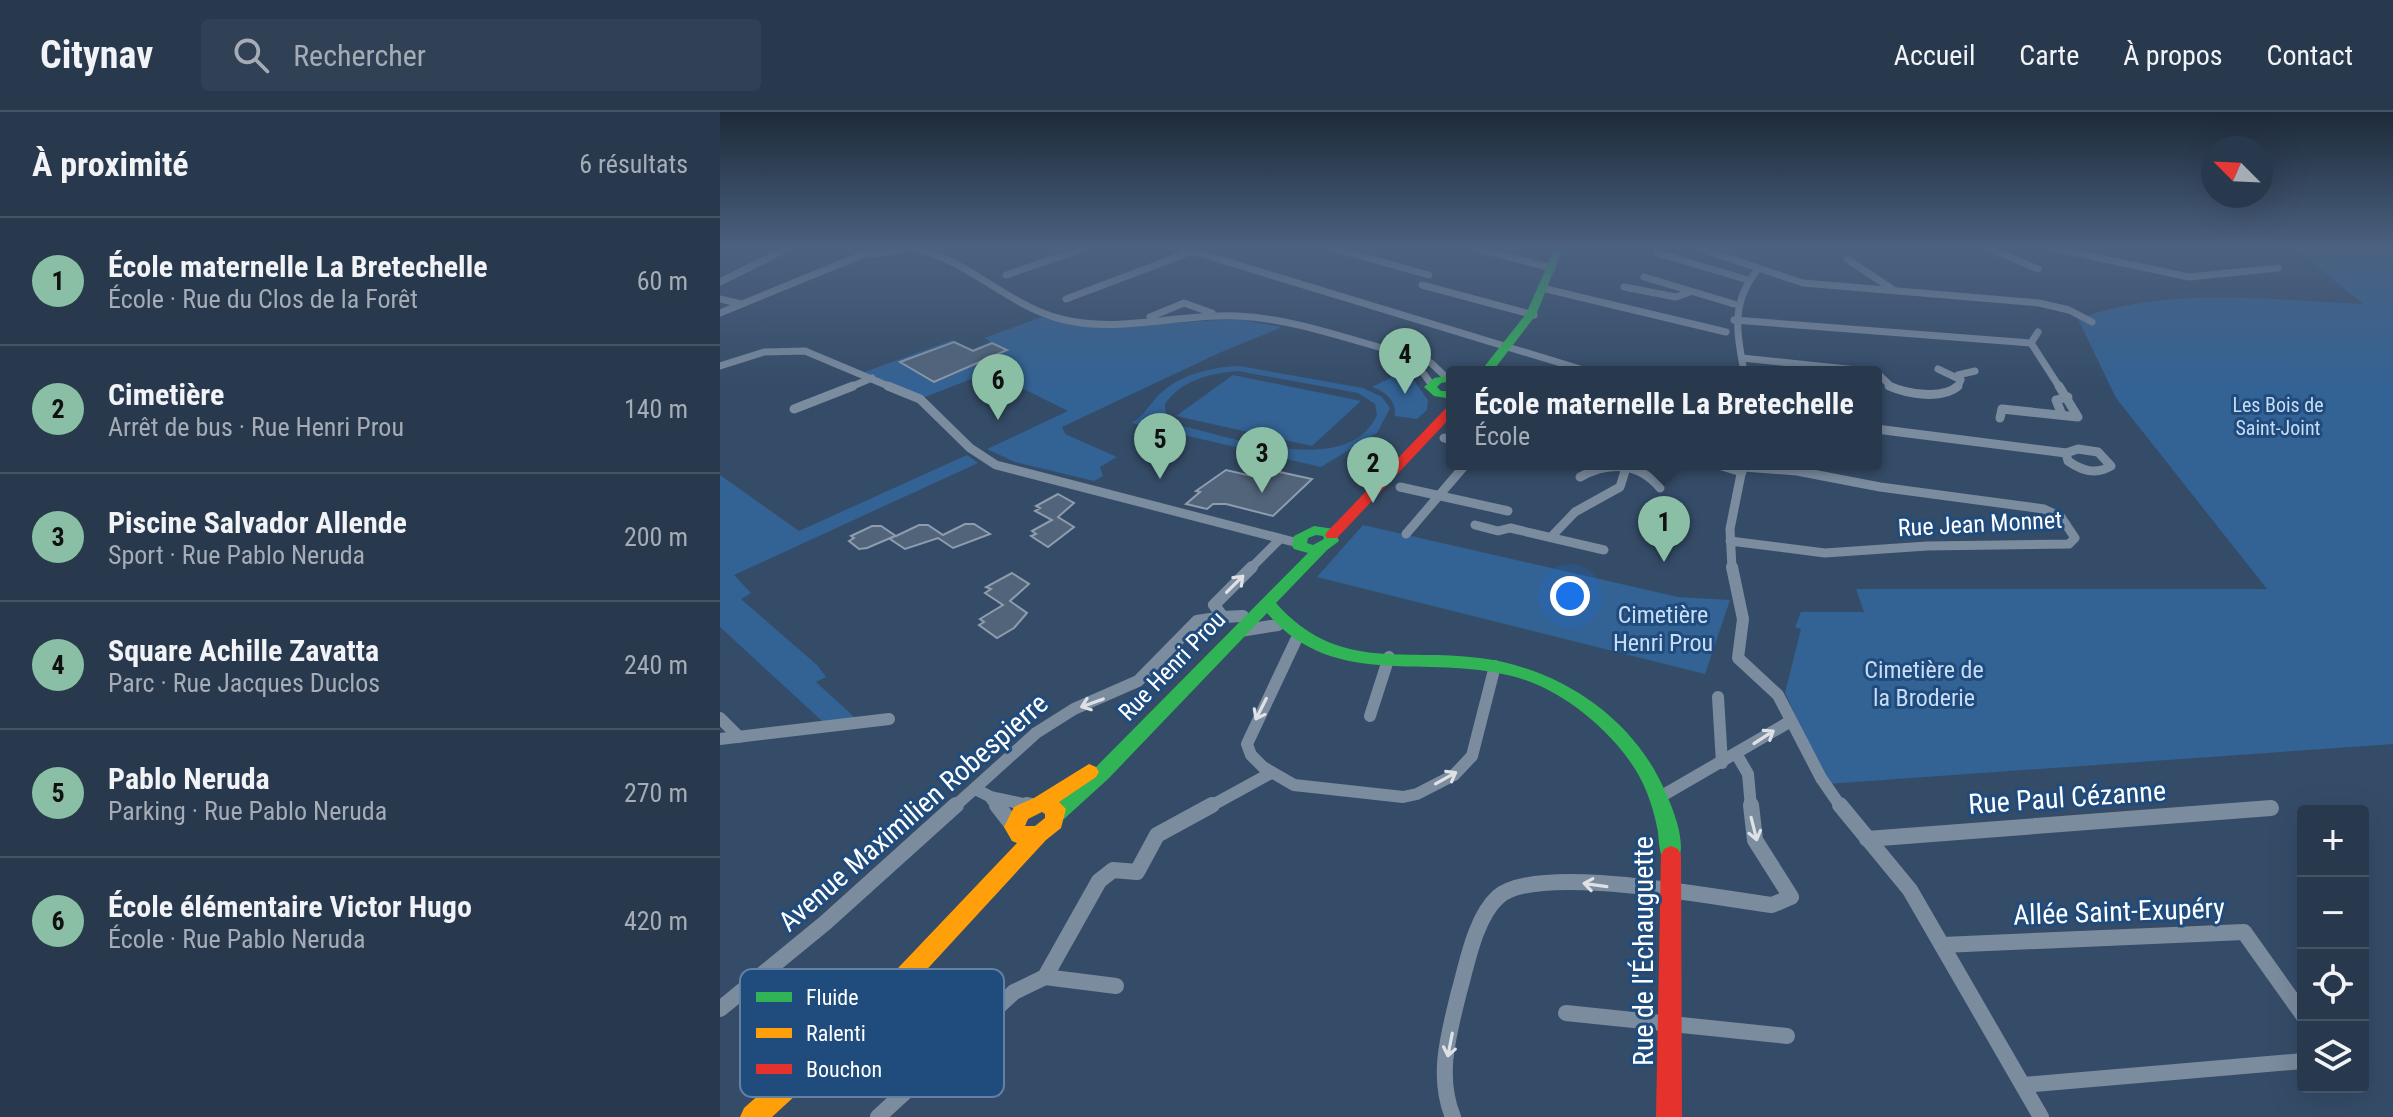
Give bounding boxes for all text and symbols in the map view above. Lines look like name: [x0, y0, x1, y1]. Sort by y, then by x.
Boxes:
search box: [201, 19, 761, 91]
text: Citynav: [40, 33, 153, 77]
icon: search: [229, 33, 273, 77]
text: Rechercher: [293, 38, 426, 73]
text: Accueil: [1894, 39, 1975, 72]
text: Carte: [2019, 39, 2079, 72]
text: À propos: [2123, 39, 2223, 72]
text: Contact: [2267, 39, 2353, 72]
north arrow: [2201, 136, 2273, 208]
text: À proximité: [32, 144, 189, 184]
text: 6 résultats: [579, 149, 688, 179]
text: École maternelle La Bretechelle: [108, 249, 488, 284]
text: 1: [51, 266, 65, 296]
text: 60 m: [637, 266, 688, 296]
text: École · Rue du Clos de la Forêt: [108, 284, 418, 314]
pin: 4: [1379, 328, 1431, 394]
pin: 6: [972, 354, 1024, 420]
popup: [1446, 366, 1882, 470]
text: Cimetière: [108, 377, 224, 412]
text: École maternelle La Bretechelle: [1474, 386, 1854, 421]
park label: Les Bois de Saint-Joint: [2232, 393, 2324, 440]
text: 2: [51, 394, 65, 424]
text: 140 m: [624, 394, 688, 424]
text: Arrêt de bus · Rue Henri Prou: [108, 412, 404, 442]
pin: 5: [1134, 413, 1186, 479]
text: École: [1474, 421, 1530, 451]
pin: 3: [1236, 427, 1288, 493]
pin: 2: [1347, 437, 1399, 503]
pin: 1: [1638, 496, 1690, 562]
text: Piscine Salvador Allende: [108, 505, 407, 540]
street label: Rue Jean Monnet: [1897, 506, 2063, 542]
text: 3: [51, 522, 65, 552]
text: 200 m: [624, 522, 688, 552]
text: Sport · Rue Pablo Neruda: [108, 540, 365, 570]
one-way arrow: [1225, 575, 1244, 594]
your location: [1550, 576, 1590, 616]
park label: Cimetière Henri Prou: [1613, 601, 1713, 657]
street label: Rue Henri Prou: [1113, 605, 1231, 727]
text: Square Achille Zavatta: [108, 633, 379, 668]
text: 4: [51, 650, 65, 680]
text: 240 m: [624, 650, 688, 680]
park label: Cimetière de la Broderie: [1864, 656, 1984, 712]
text: Parc · Rue Jacques Duclos: [108, 668, 380, 698]
street label: Avenue Maximilien Robespierre: [772, 687, 1055, 938]
one-way arrow: [1080, 697, 1104, 711]
one-way arrow: [1253, 697, 1268, 721]
one-way arrow: [1752, 729, 1775, 745]
text: Pablo Neruda: [108, 761, 270, 796]
one-way arrow: [1434, 770, 1457, 786]
street label: Rue Paul Cézanne: [1967, 774, 2167, 821]
text: 5: [51, 778, 65, 808]
text: 270 m: [624, 778, 688, 808]
text: Parking · Rue Pablo Neruda: [108, 796, 387, 826]
map controls: [2297, 805, 2369, 1093]
button: +: [2297, 805, 2369, 877]
one-way arrow: [1747, 816, 1762, 842]
street label: Rue de l'Échauguette: [1627, 836, 1660, 1066]
one-way arrow: [1583, 877, 1609, 892]
button: −: [2297, 877, 2369, 949]
text: École élémentaire Victor Hugo: [108, 889, 472, 924]
street label: Allée Saint-Exupéry: [2013, 891, 2226, 932]
text: 6: [51, 906, 65, 936]
text: 420 m: [624, 906, 688, 936]
text: École · Rue Pablo Neruda: [108, 924, 365, 954]
button: locate: [2297, 949, 2369, 1021]
legend: [740, 969, 1004, 1097]
text: Fluide: [806, 985, 859, 1010]
text: Ralenti: [806, 1021, 866, 1046]
button: layers: [2297, 1021, 2369, 1093]
one-way arrow: [1442, 1032, 1457, 1058]
text: Bouchon: [806, 1057, 882, 1082]

